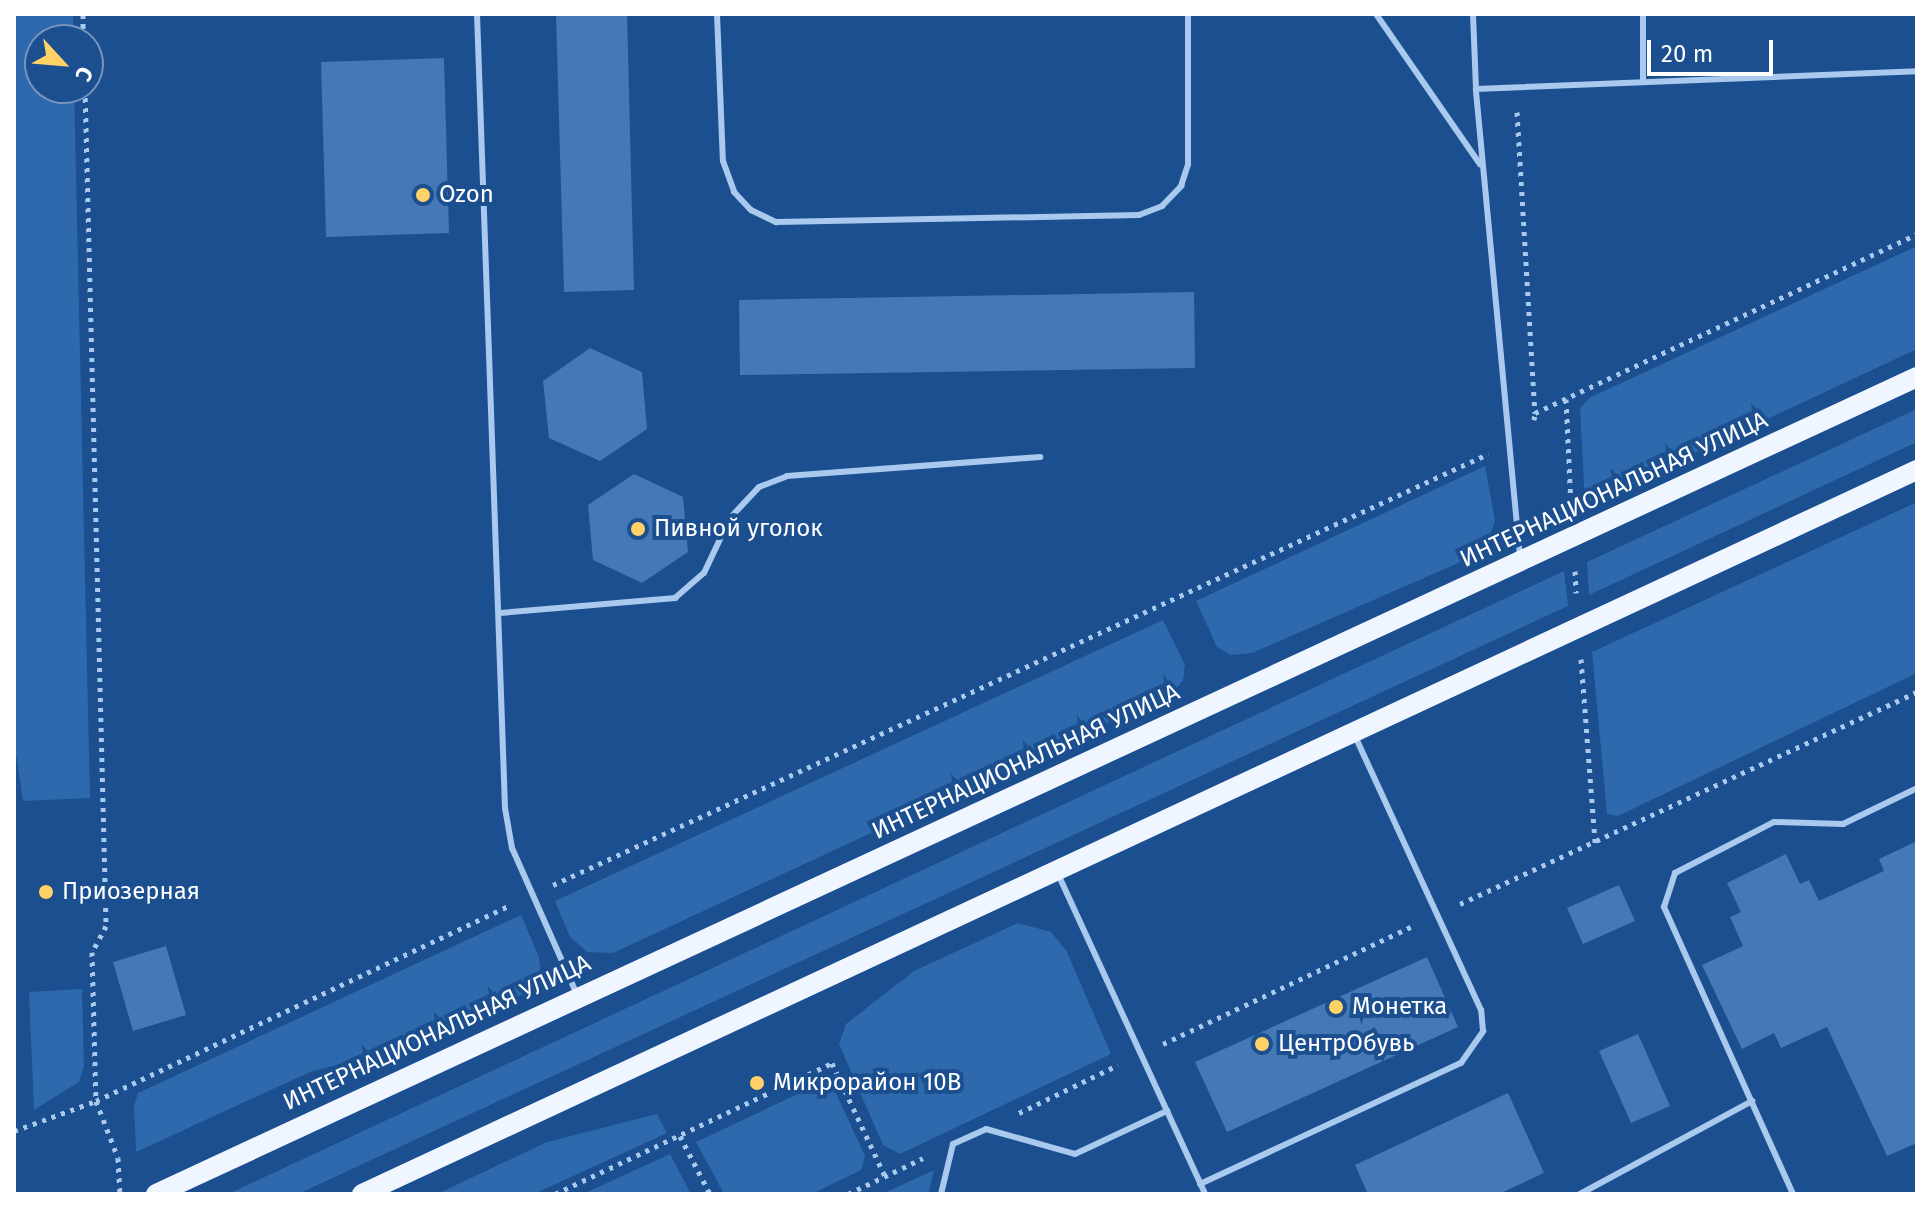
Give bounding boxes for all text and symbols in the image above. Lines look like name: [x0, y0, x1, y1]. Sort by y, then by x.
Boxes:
north arrow: [24, 24, 104, 104]
scale bar: [1651, 24, 1777, 74]
text: 20 m: [1661, 40, 1713, 68]
text: С: [69, 62, 99, 85]
place label: Ozon: [439, 181, 494, 209]
marker: Ozon: [414, 186, 432, 204]
street label: ИНТЕРНАЦИОНАЛЬНАЯ УЛИЦА: [1456, 406, 1772, 574]
place label: Пивной уголок: [654, 515, 823, 543]
marker: Пивной уголок: [629, 520, 647, 538]
street label: ИНТЕРНАЦИОНАЛЬНАЯ УЛИЦА: [868, 678, 1184, 846]
place label: Приозерная: [62, 878, 200, 906]
marker: Приозерная: [37, 883, 55, 901]
street label: ИНТЕРНАЦИОНАЛЬНАЯ УЛИЦА: [279, 949, 595, 1117]
place label: Монетка: [1352, 993, 1447, 1021]
marker: Монетка: [1327, 998, 1345, 1016]
place label: ЦентрОбувь: [1278, 1030, 1414, 1058]
marker: ЦентрОбувь: [1253, 1035, 1271, 1053]
place label: Микрорайон 10В: [773, 1069, 961, 1097]
marker: Микрорайон 10В: [748, 1074, 766, 1092]

